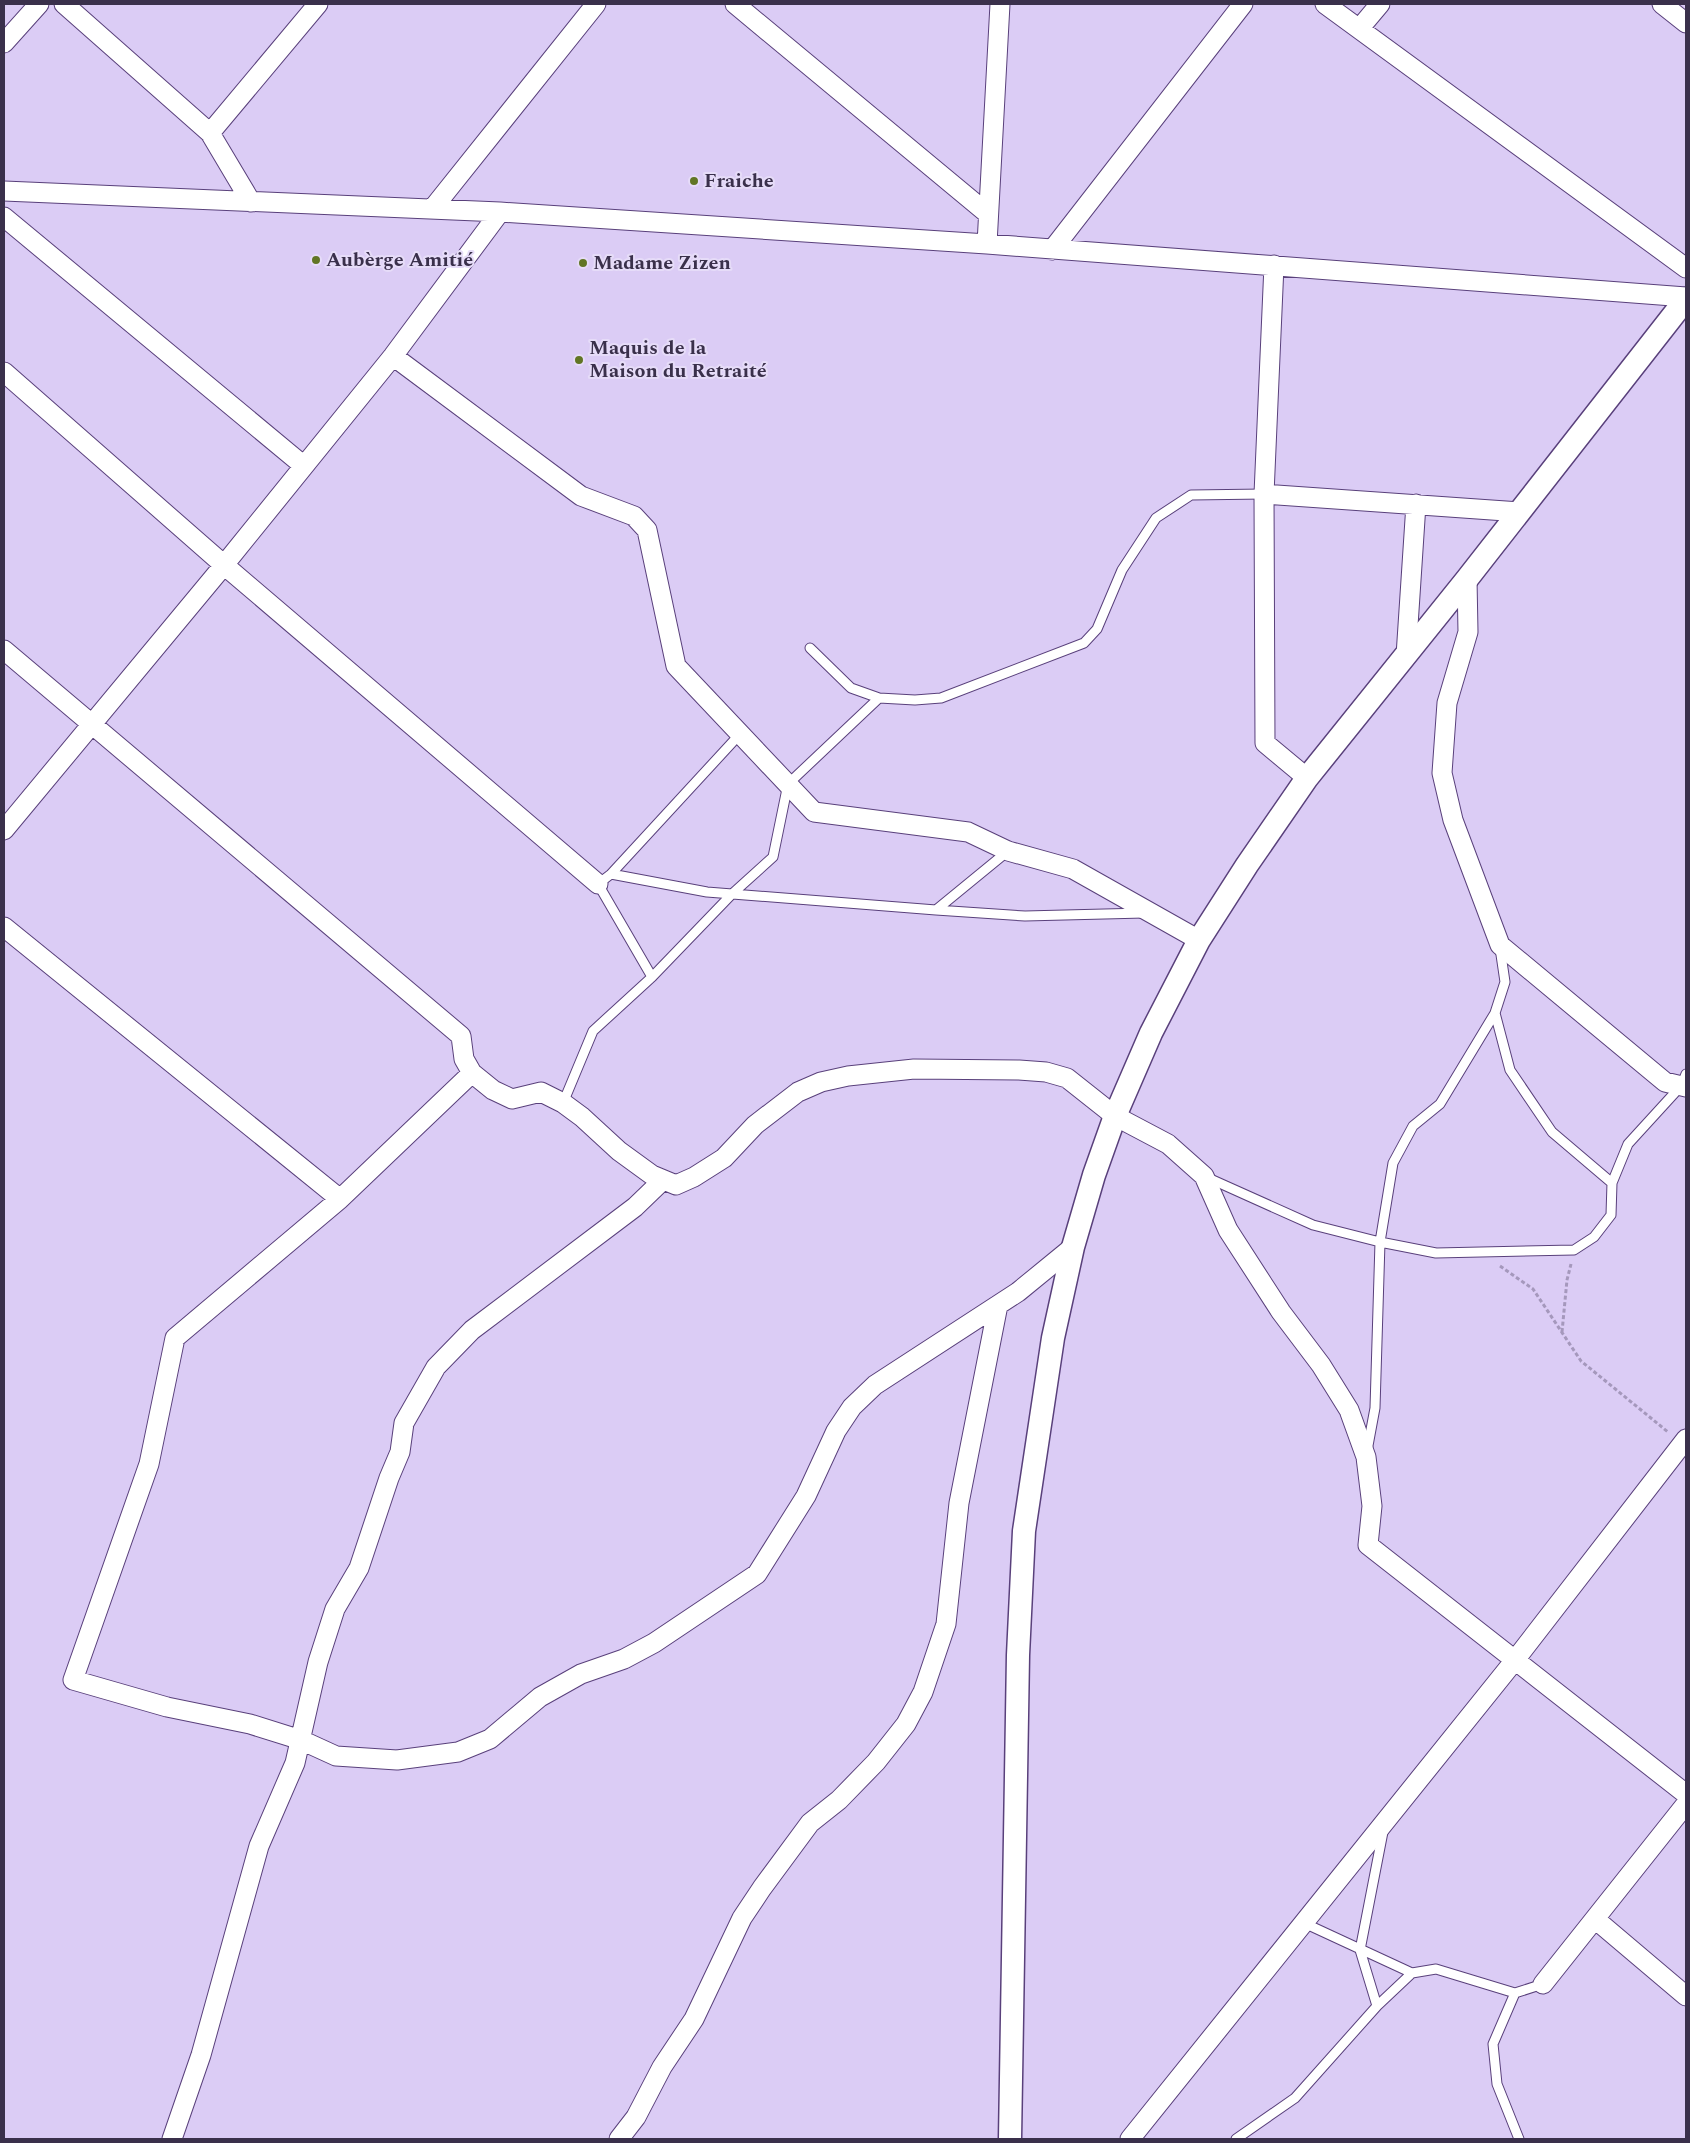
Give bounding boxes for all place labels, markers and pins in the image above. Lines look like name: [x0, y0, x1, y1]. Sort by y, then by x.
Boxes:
place label: Fraiche: [704, 166, 774, 196]
marker: Fraiche: [688, 175, 700, 187]
place label: Aubèrge Amitié: [326, 245, 473, 275]
place label: Madame Zizen: [593, 248, 731, 278]
marker: Aubèrge Amitié: [310, 254, 322, 266]
marker: Madame Zizen: [577, 257, 589, 269]
place label: Maquis de la Maison du Retraité: [589, 333, 767, 386]
marker: Maquis de la Maison du Retraité: [573, 354, 585, 366]

